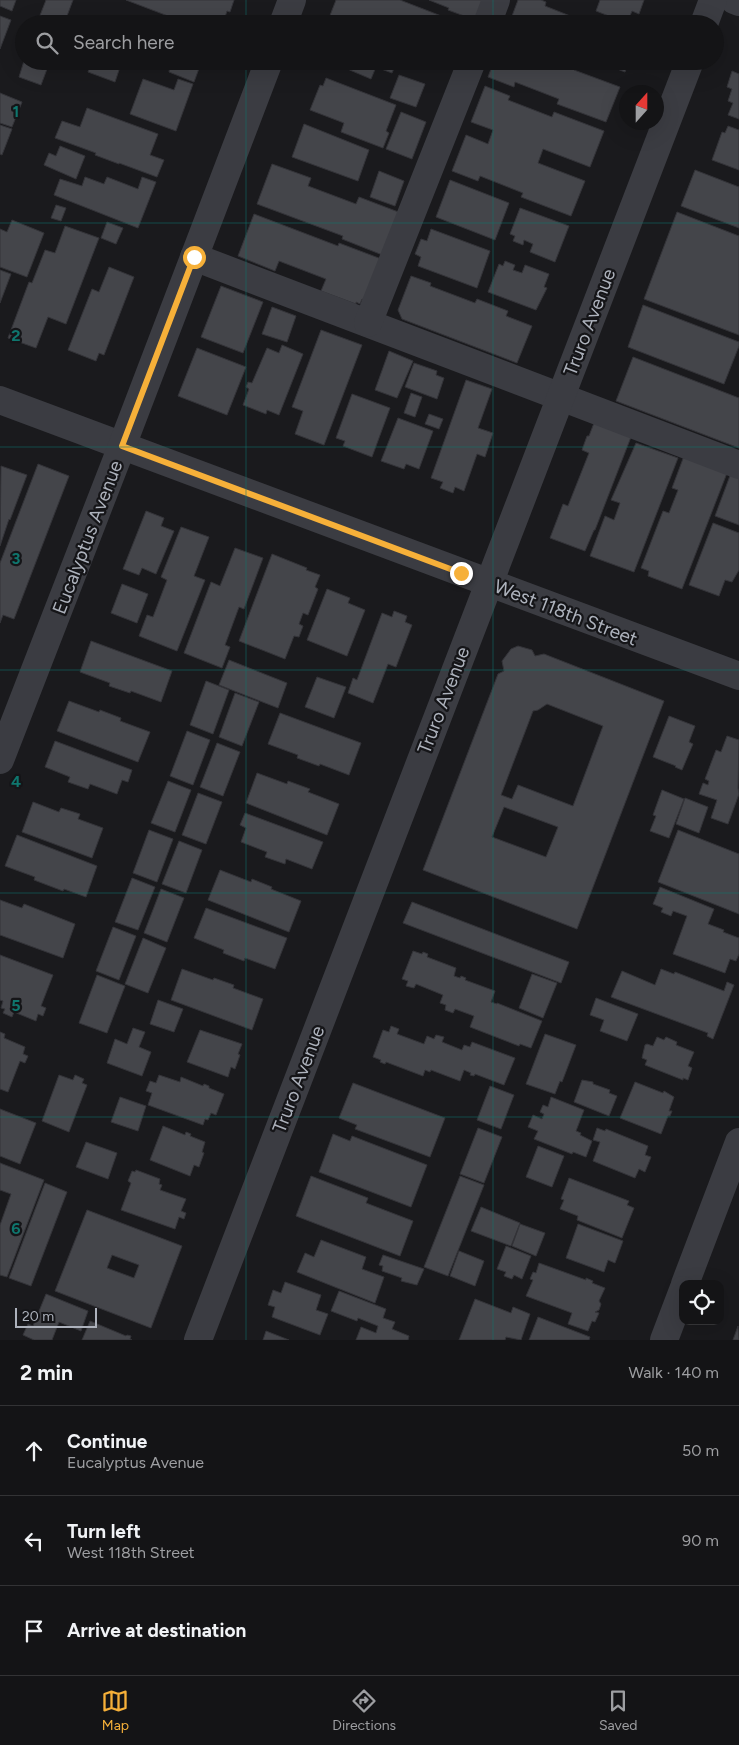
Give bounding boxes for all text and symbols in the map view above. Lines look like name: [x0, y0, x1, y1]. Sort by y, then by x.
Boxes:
search box: [15, 15, 724, 70]
icon: search: [33, 29, 61, 57]
text: Search here: [73, 31, 175, 54]
north arrow: [619, 85, 664, 130]
text: 1: [13, 102, 19, 121]
route start: [183, 246, 206, 269]
street label: Truro Avenue: [558, 265, 620, 379]
text: 2: [11, 326, 21, 345]
street label: Eucalyptus Avenue: [48, 457, 127, 617]
text: 3: [12, 549, 21, 568]
route end: [450, 562, 473, 585]
street label: West 118th Street: [491, 575, 641, 650]
street label: Truro Avenue: [412, 643, 474, 757]
text: 4: [11, 772, 21, 791]
text: 5: [11, 996, 21, 1015]
street label: Truro Avenue: [267, 1022, 329, 1136]
text: 6: [11, 1219, 21, 1238]
map controls: [679, 1280, 724, 1325]
button: locate: [679, 1280, 724, 1325]
scale bar: [15, 1305, 98, 1328]
text: 20 m: [22, 1308, 54, 1325]
text: 2 min: [20, 1360, 73, 1385]
text: Walk · 140 m: [629, 1363, 719, 1382]
text: Continue: [67, 1430, 147, 1453]
icon: ahead: [20, 1437, 48, 1465]
text: 50 m: [682, 1441, 719, 1460]
text: Eucalyptus Avenue: [67, 1453, 204, 1472]
text: Turn left: [67, 1520, 141, 1543]
icon: left: [20, 1527, 48, 1555]
text: 90 m: [682, 1531, 719, 1550]
text: West 118th Street: [67, 1543, 195, 1562]
icon: arrive: [20, 1617, 48, 1645]
text: Arrive at destination: [67, 1619, 246, 1642]
tab: Map: [101, 1687, 129, 1734]
tab: Directions: [332, 1687, 396, 1734]
tab: Saved: [599, 1687, 638, 1734]

